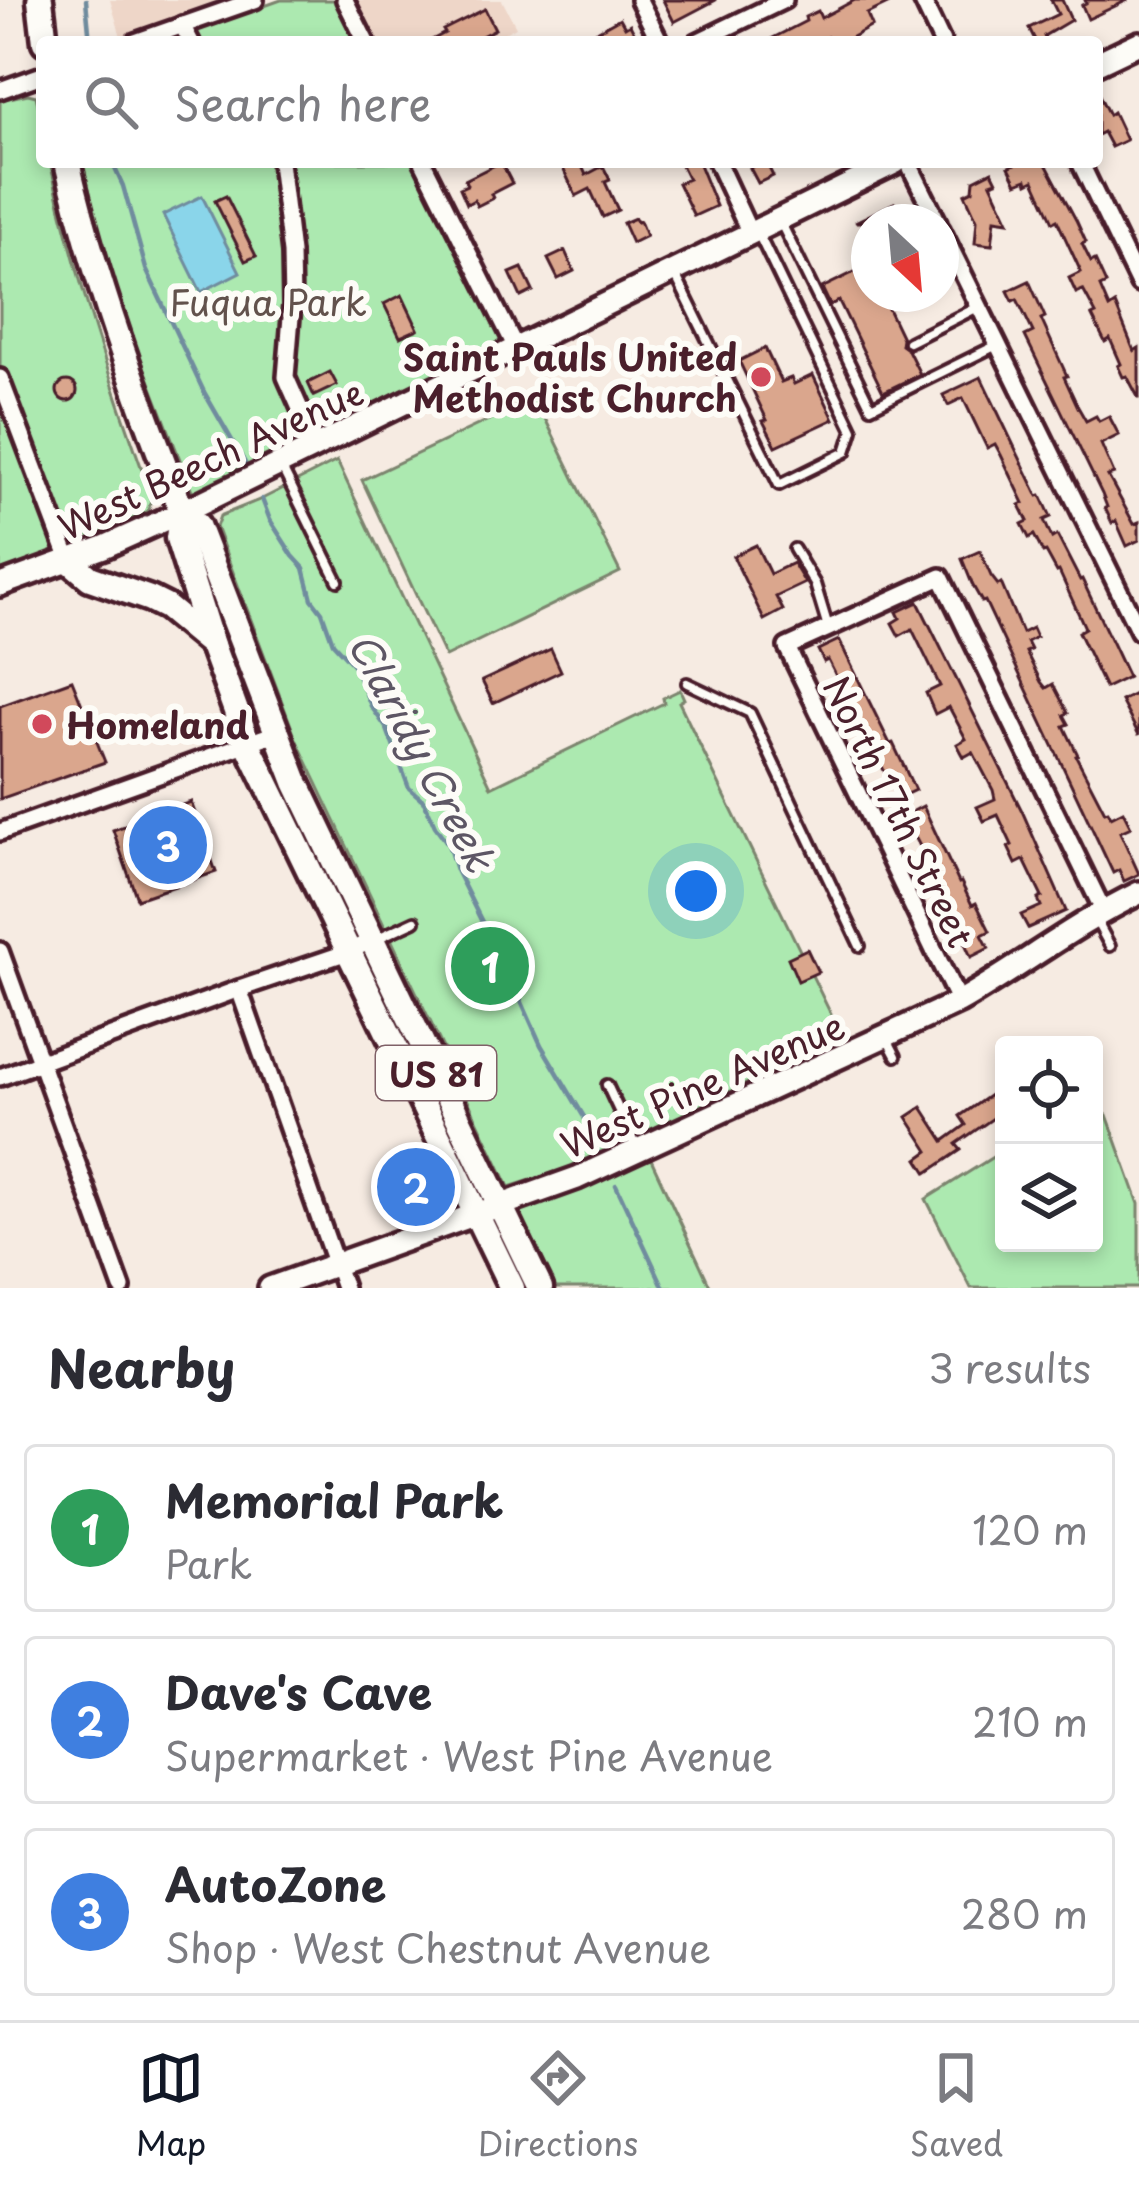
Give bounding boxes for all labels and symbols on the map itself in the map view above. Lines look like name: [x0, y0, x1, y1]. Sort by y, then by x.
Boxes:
north arrow: [851, 204, 959, 312]
park label: Fuqua Park: [169, 274, 367, 328]
place label: Saint Pauls United Methodist Church: [403, 329, 737, 424]
street label: West Beech Avenue: [49, 364, 371, 552]
marker: Saint Pauls United Methodist Church: [748, 364, 774, 390]
water label: Claridy Creek: [335, 621, 512, 883]
street label: North 17th Street: [811, 666, 989, 956]
place label: Homeland: [66, 697, 249, 751]
marker: Homeland: [29, 711, 55, 737]
pin: 3: [129, 800, 207, 890]
your location: [666, 861, 726, 921]
pin: 1: [451, 921, 529, 1011]
street label: West Pine Avenue: [551, 997, 853, 1171]
road number: US 81: [376, 1046, 496, 1100]
pin: 2: [377, 1142, 455, 1232]

